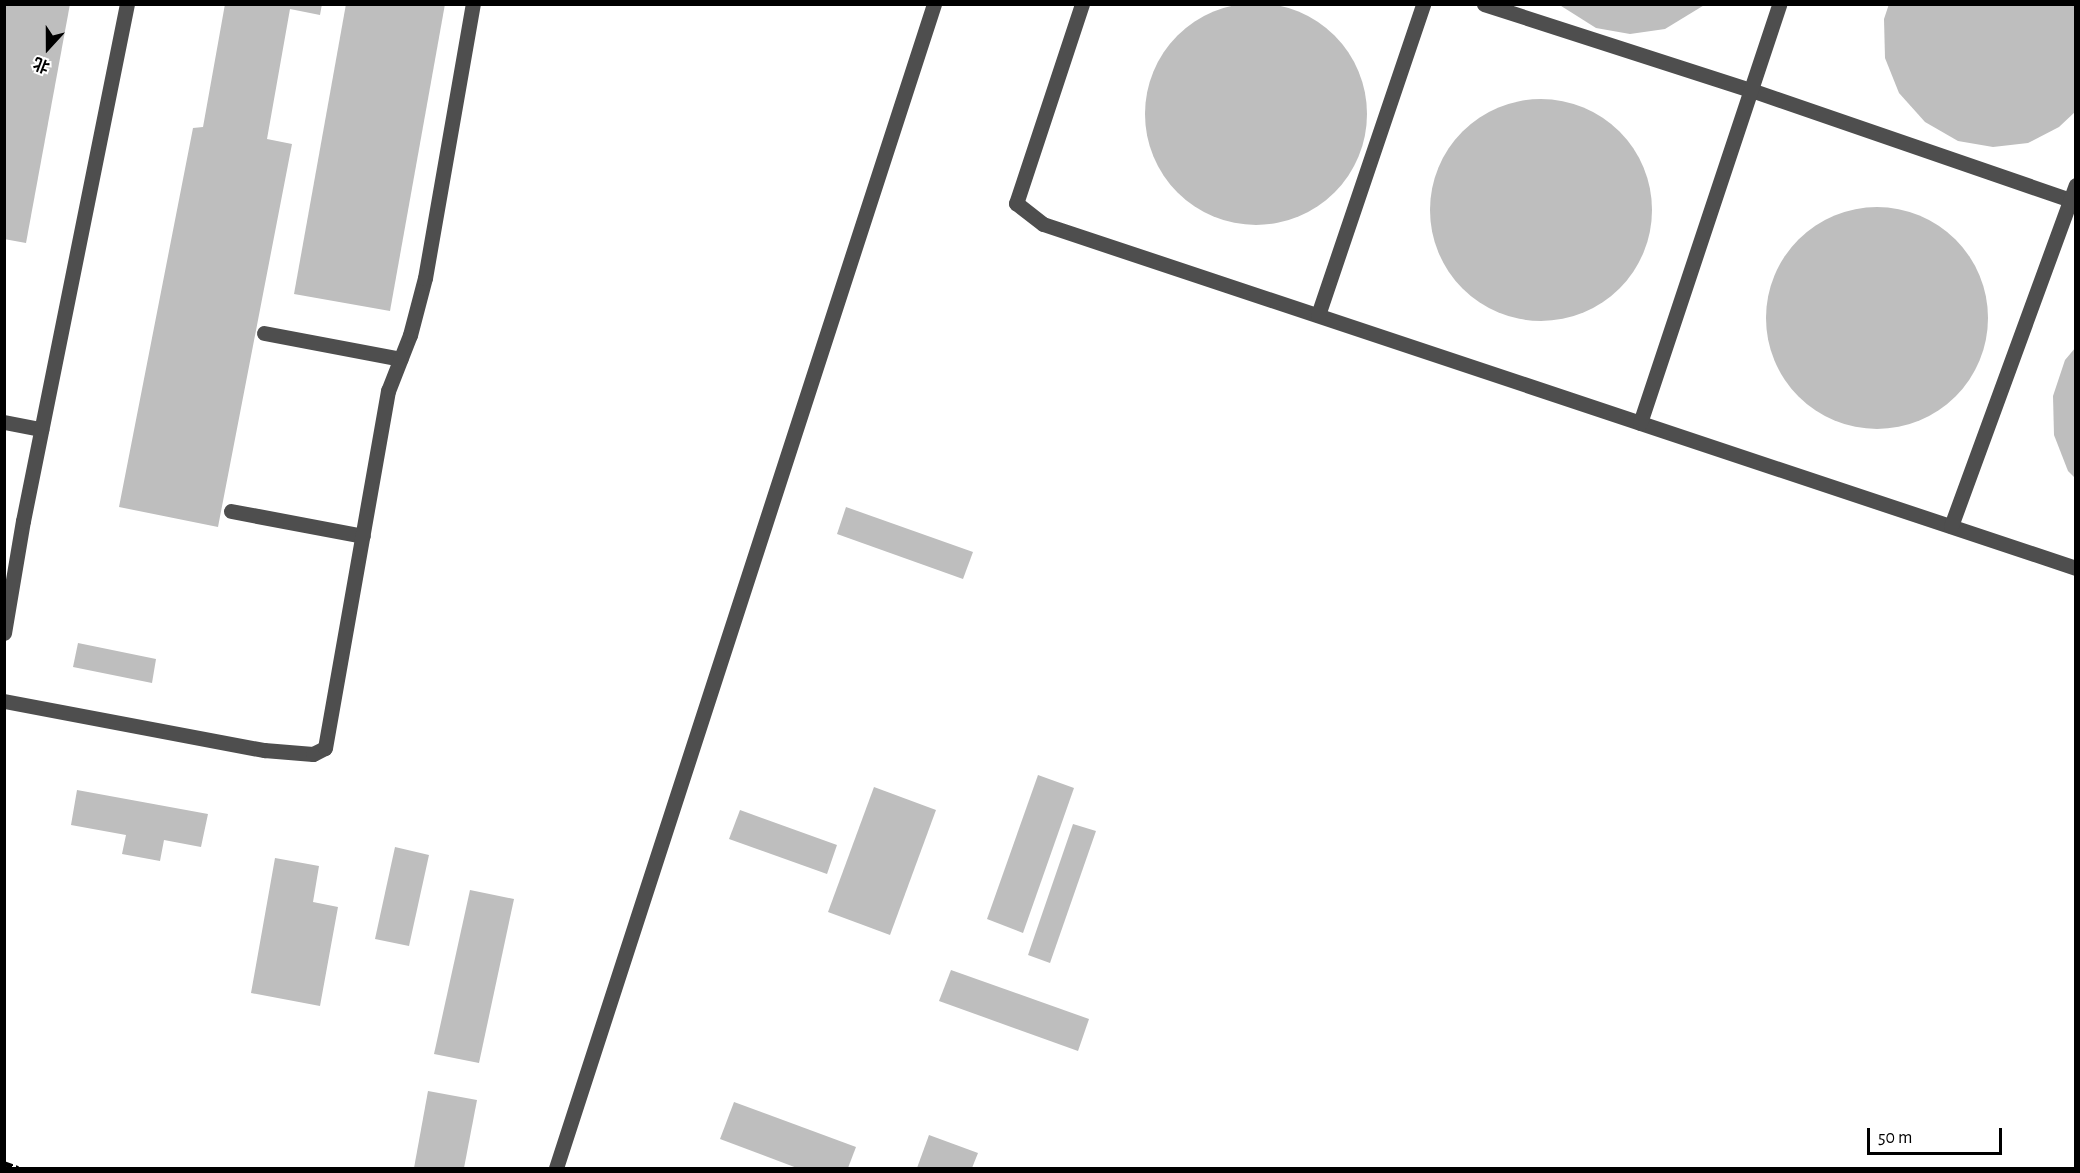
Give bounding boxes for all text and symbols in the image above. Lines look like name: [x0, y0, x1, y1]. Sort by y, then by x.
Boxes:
north arrow: [18, 18, 78, 78]
text: 北: [31, 54, 52, 75]
scale bar: [1870, 1116, 2005, 1154]
text: 50 m: [1878, 1129, 1912, 1147]

